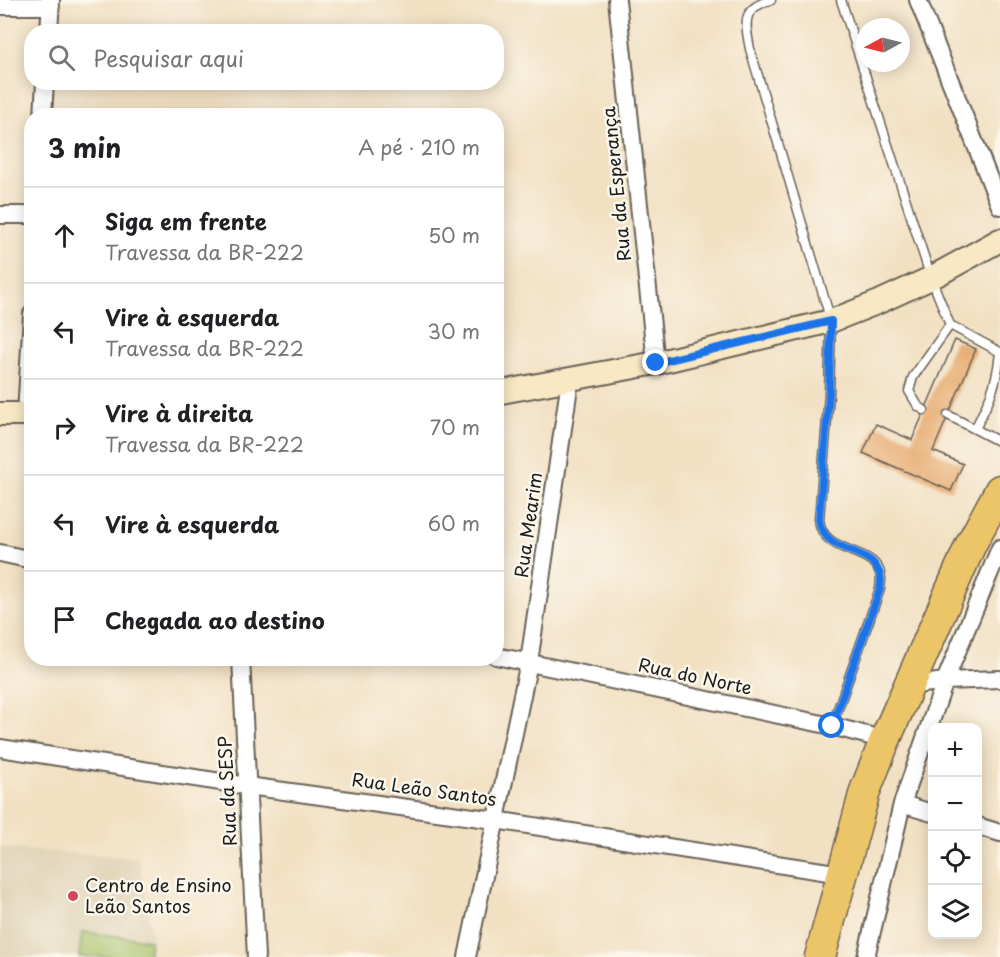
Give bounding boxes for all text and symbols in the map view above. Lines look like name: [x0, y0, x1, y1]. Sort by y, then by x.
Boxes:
north arrow: [856, 18, 910, 72]
search box: [24, 24, 504, 90]
icon: search: [45, 41, 78, 74]
text: Pesquisar aqui: [93, 41, 244, 74]
street label: Rua da Esperança: [594, 105, 637, 263]
text: 3 min: [48, 128, 121, 167]
text: A pé · 210 m: [358, 132, 480, 162]
text: Siga em frente: [105, 204, 267, 237]
icon: ahead: [48, 219, 81, 252]
text: 50 m: [428, 220, 480, 250]
text: Travessa da BR-222: [105, 237, 304, 267]
text: Vire à esquerda: [105, 300, 279, 333]
icon: left: [48, 315, 81, 348]
text: 30 m: [427, 316, 480, 346]
text: Travessa da BR-222: [105, 333, 304, 363]
route end: [642, 349, 668, 375]
text: Vire à direita: [105, 396, 253, 429]
icon: right: [48, 411, 81, 444]
text: 70 m: [430, 412, 480, 442]
text: Travessa da BR-222: [105, 429, 304, 459]
street label: Rua Mearim: [507, 470, 548, 579]
icon: left: [48, 507, 81, 540]
text: Vire à esquerda: [105, 507, 279, 540]
text: 60 m: [428, 508, 480, 538]
icon: arrive: [48, 603, 81, 636]
text: Chegada ao destino: [105, 603, 325, 636]
street label: Rua do Norte: [636, 650, 755, 701]
route start: [818, 712, 844, 738]
map controls: [928, 723, 982, 939]
button: +: [928, 723, 982, 777]
street label: Rua da SESP: [210, 735, 243, 847]
street label: Rua Leão Santos: [350, 765, 498, 812]
button: −: [928, 777, 982, 831]
button: locate: [928, 831, 982, 885]
place label: Centro de Ensino Leão Santos: [85, 871, 232, 919]
button: layers: [928, 885, 982, 939]
marker: Centro de Ensino Leão Santos: [66, 889, 80, 903]

